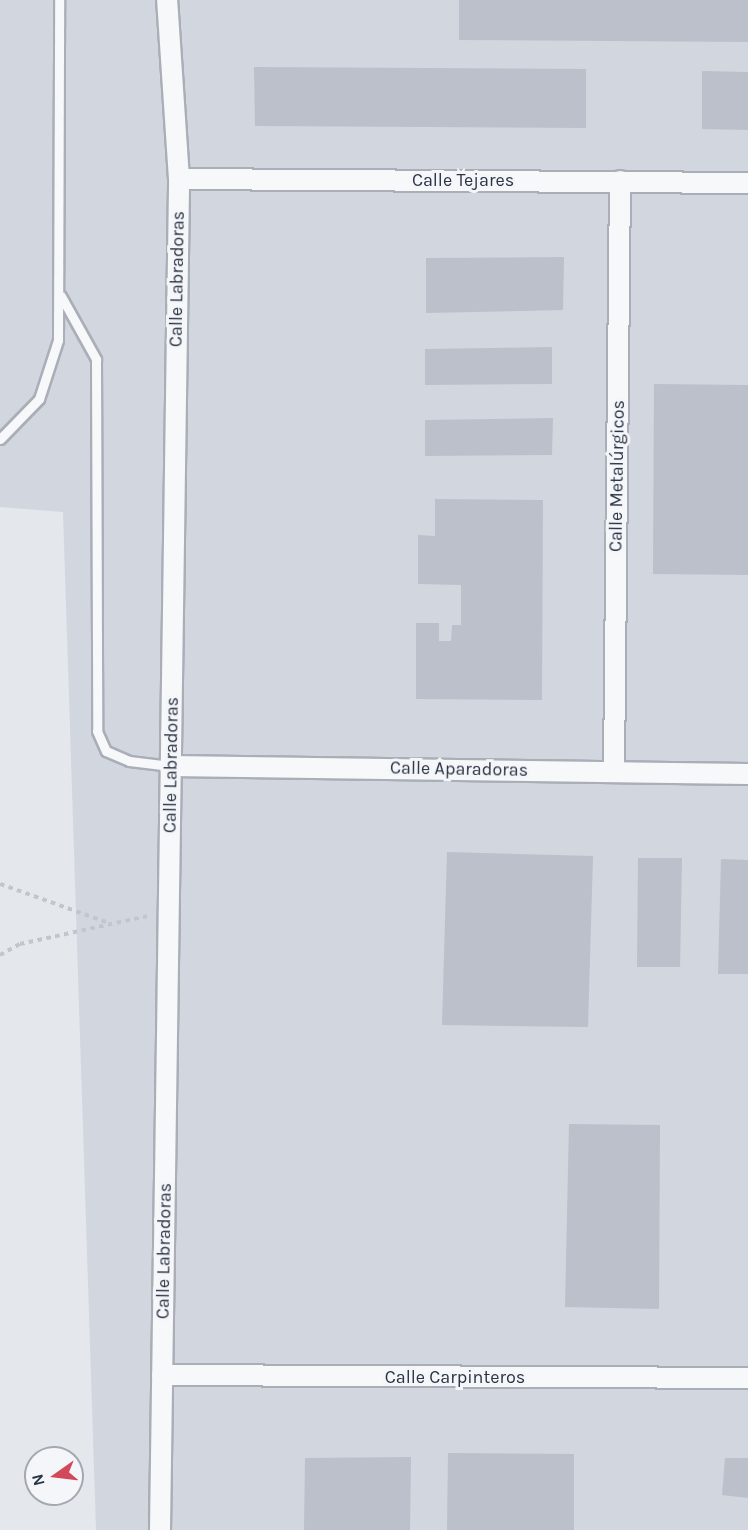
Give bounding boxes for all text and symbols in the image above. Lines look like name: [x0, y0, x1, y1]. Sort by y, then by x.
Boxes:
street label: Calle Tejares: [412, 169, 514, 191]
street label: Calle Labradoras: [165, 211, 189, 347]
street label: Calle Metalúrgicos: [605, 400, 629, 552]
street label: Calle Labradoras: [159, 697, 183, 833]
street label: Calle Aparadoras: [390, 757, 528, 781]
street label: Calle Labradoras: [152, 1183, 176, 1319]
street label: Calle Carpinteros: [385, 1366, 525, 1388]
north arrow: [24, 1446, 84, 1506]
text: N: [27, 1472, 49, 1488]

